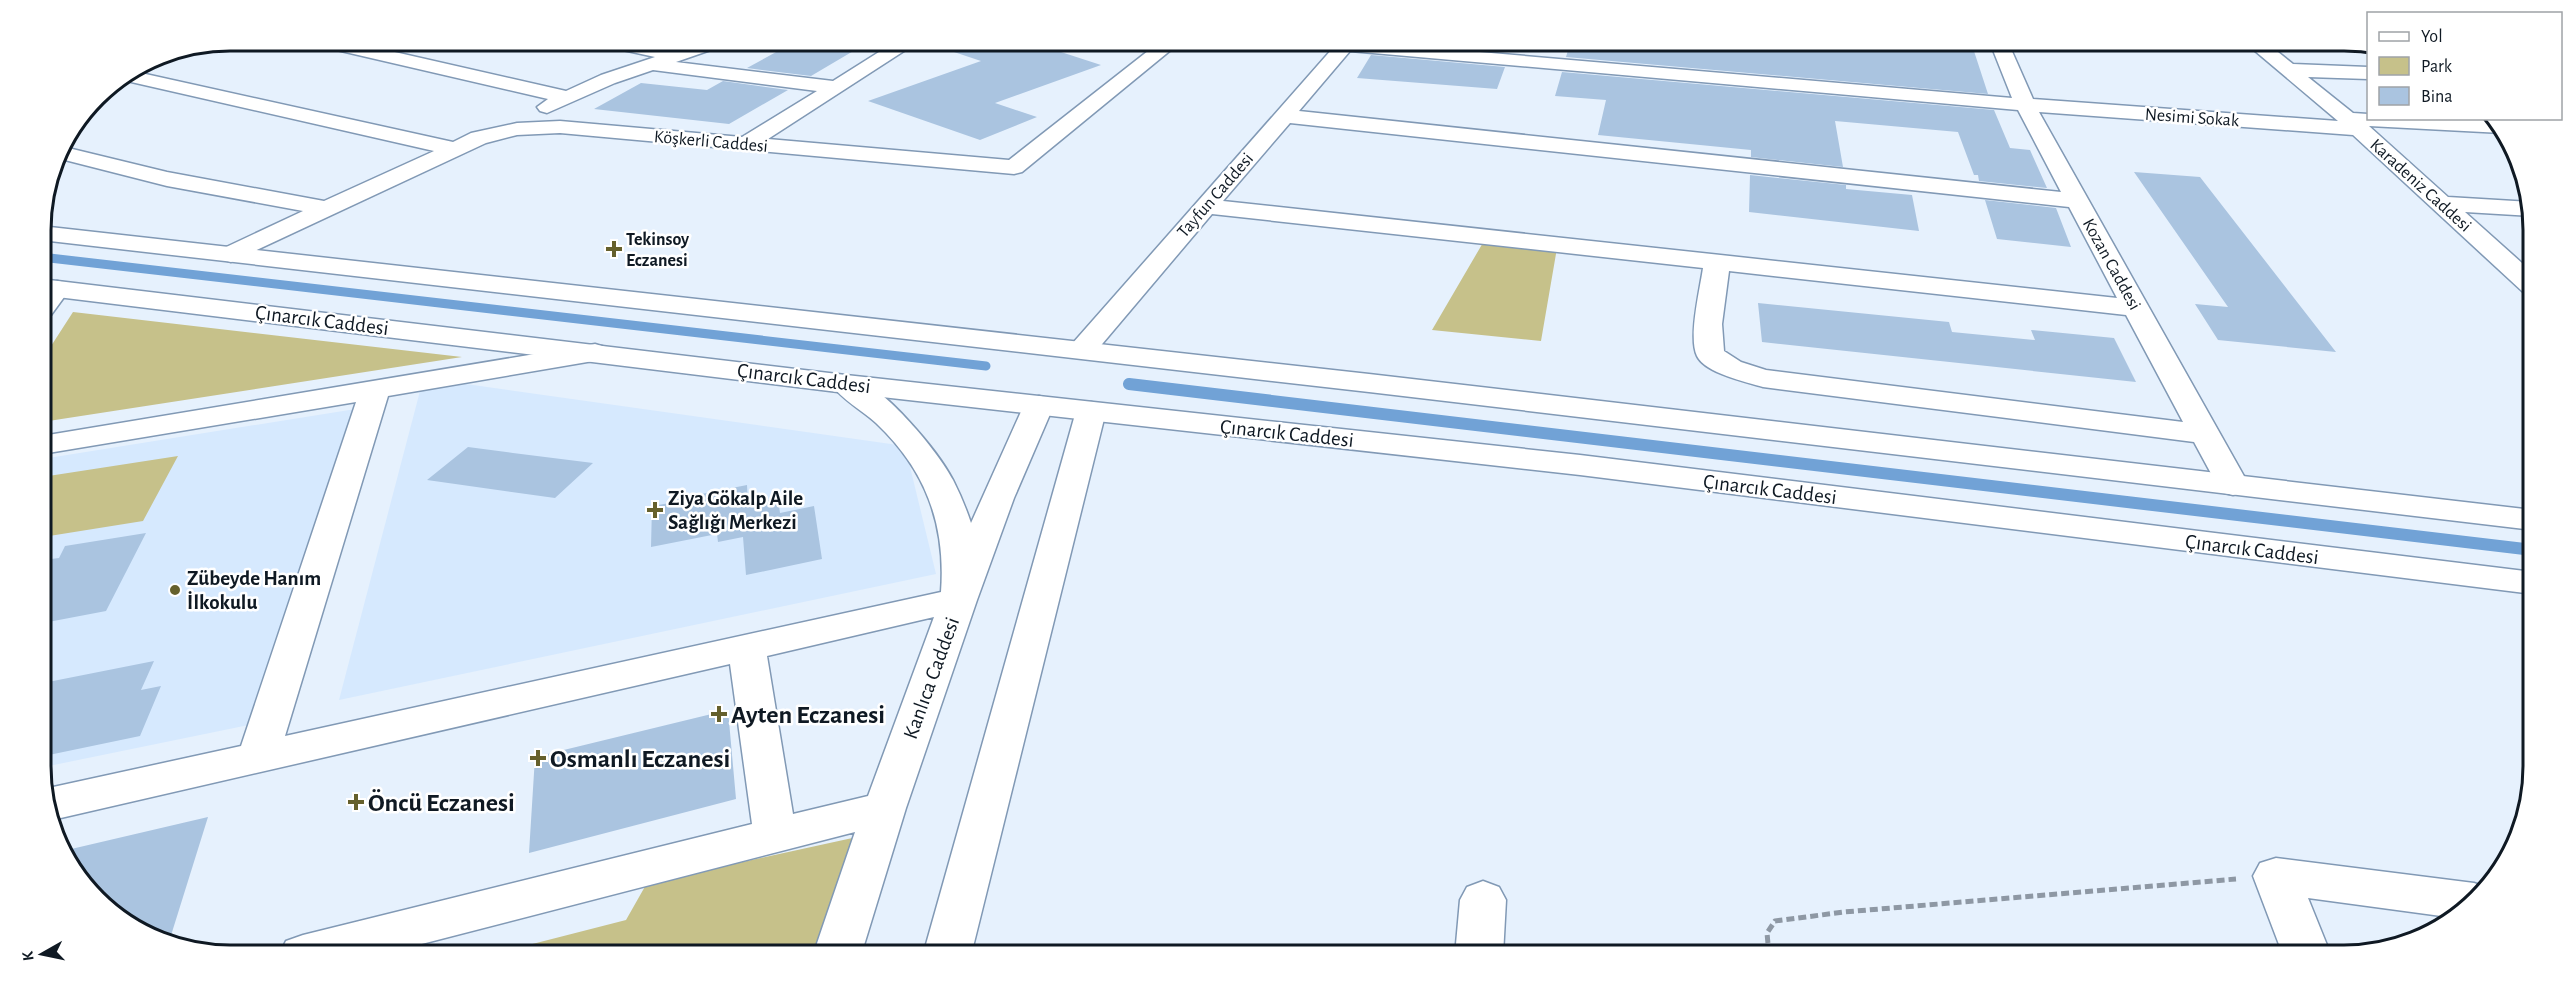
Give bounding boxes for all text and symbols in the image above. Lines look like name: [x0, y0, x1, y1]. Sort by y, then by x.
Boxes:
legend: [2367, 12, 2562, 120]
text: Yol: [2421, 28, 2443, 46]
text: Park: [2421, 58, 2453, 76]
text: Bina: [2421, 88, 2453, 106]
street label: Nesimi Sokak: [2144, 106, 2240, 130]
street label: Köşkerli Caddesi: [653, 128, 769, 156]
street label: Karadeniz Caddesi: [2366, 136, 2474, 236]
street label: Tayfun Caddesi: [1174, 150, 1257, 241]
street label: Kozan Caddesi: [2079, 216, 2144, 313]
place label: Tekinsoy Eczanesi: [626, 231, 690, 270]
marker: Tekinsoy Eczanesi: [607, 242, 621, 256]
street label: Çınarcık Caddesi: [254, 302, 390, 339]
street label: Çınarcık Caddesi: [736, 360, 872, 397]
street label: Çınarcık Caddesi: [1219, 416, 1355, 451]
street label: Çınarcık Caddesi: [1702, 471, 1838, 508]
place label: Ziya Gökalp Aile Sağlığı Merkezi: [668, 488, 803, 533]
marker: Ziya Gökalp Aile Sağlığı Merkezi: [646, 501, 664, 519]
street label: Çınarcık Caddesi: [2184, 531, 2320, 568]
place label: Zübeyde Hanım İlkokulu: [187, 568, 321, 613]
marker: Zübeyde Hanım İlkokulu: [168, 583, 182, 597]
street label: Kanlıca Caddesi: [900, 615, 963, 742]
place label: Ayten Eczanesi: [731, 702, 885, 728]
marker: Ayten Eczanesi: [712, 707, 726, 721]
place label: Osmanlı Eczanesi: [550, 746, 730, 772]
marker: Osmanlı Eczanesi: [531, 751, 545, 765]
place label: Öncü Eczanesi: [368, 789, 515, 816]
marker: Öncü Eczanesi: [349, 795, 363, 809]
north arrow: [12, 924, 72, 984]
text: K: [19, 950, 37, 962]

